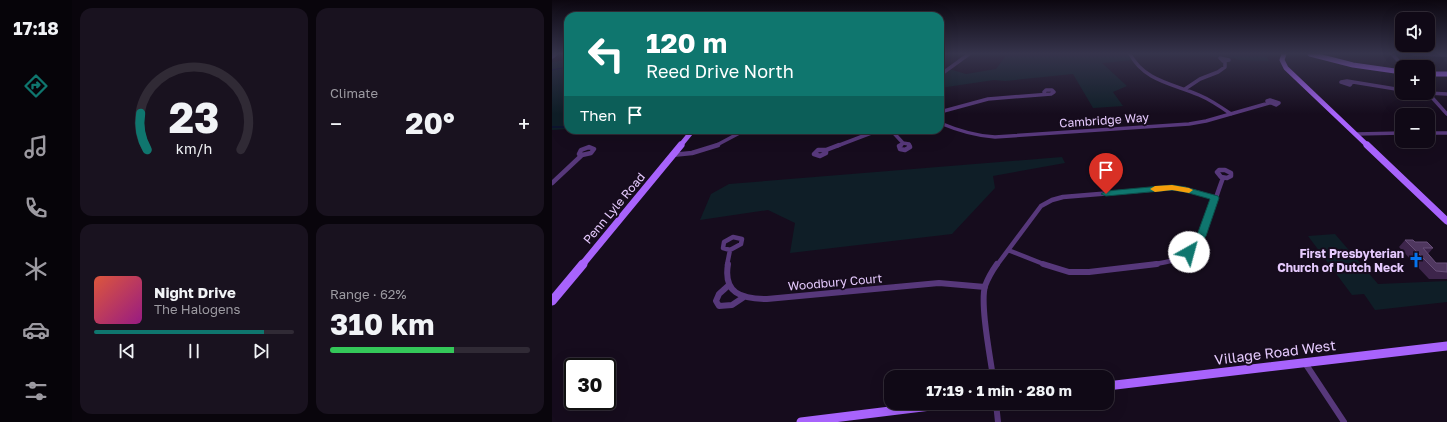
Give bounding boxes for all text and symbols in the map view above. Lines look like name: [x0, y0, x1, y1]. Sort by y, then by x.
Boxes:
map controls: [1395, 12, 1435, 148]
button: sound: [1395, 12, 1435, 52]
text: 17:18: [13, 17, 59, 39]
text: 120 m: [646, 26, 727, 59]
icon: left: [580, 28, 632, 80]
text: Reed Drive North: [646, 60, 794, 82]
button: +: [1395, 60, 1435, 100]
icon: directions: [22, 72, 50, 100]
text: Climate: [330, 85, 378, 101]
text: 23: [169, 92, 219, 142]
icon: arrive: [624, 104, 646, 126]
text: 20°: [405, 105, 455, 141]
text: Then: [580, 106, 616, 124]
button: −: [1395, 108, 1435, 148]
street label: Cambridge Way: [1059, 109, 1150, 131]
text: −: [330, 110, 342, 137]
text: +: [518, 110, 530, 137]
icon: music: [22, 133, 50, 161]
text: km/h: [176, 140, 212, 157]
pin: [1089, 153, 1123, 194]
icon: arrive: [1095, 159, 1117, 181]
street label: Penn Lyle Road: [580, 169, 648, 247]
icon: phone: [22, 194, 50, 222]
position arrow: [1168, 231, 1210, 273]
place label: First Presbyterian Church of Dutch Neck: [1277, 246, 1404, 275]
church icon: First Presbyterian Church of Dutch Neck: [1407, 251, 1425, 269]
icon: climate: [22, 255, 50, 283]
street label: Woodbury Court: [787, 270, 883, 294]
text: Night Drive: [154, 283, 236, 301]
text: Range · 62%: [330, 286, 406, 302]
text: The Halogens: [154, 301, 240, 317]
text: 310 km: [330, 306, 434, 342]
icon: car: [22, 316, 50, 344]
street label: Village Road West: [1213, 336, 1337, 368]
icon: previous: [116, 340, 138, 362]
icon: pause: [183, 340, 205, 362]
icon: next: [250, 340, 272, 362]
speed limit sign: 30: [564, 358, 616, 410]
icon: filters: [22, 377, 50, 405]
text: 17:19 · 1 min · 280 m: [926, 381, 1072, 399]

